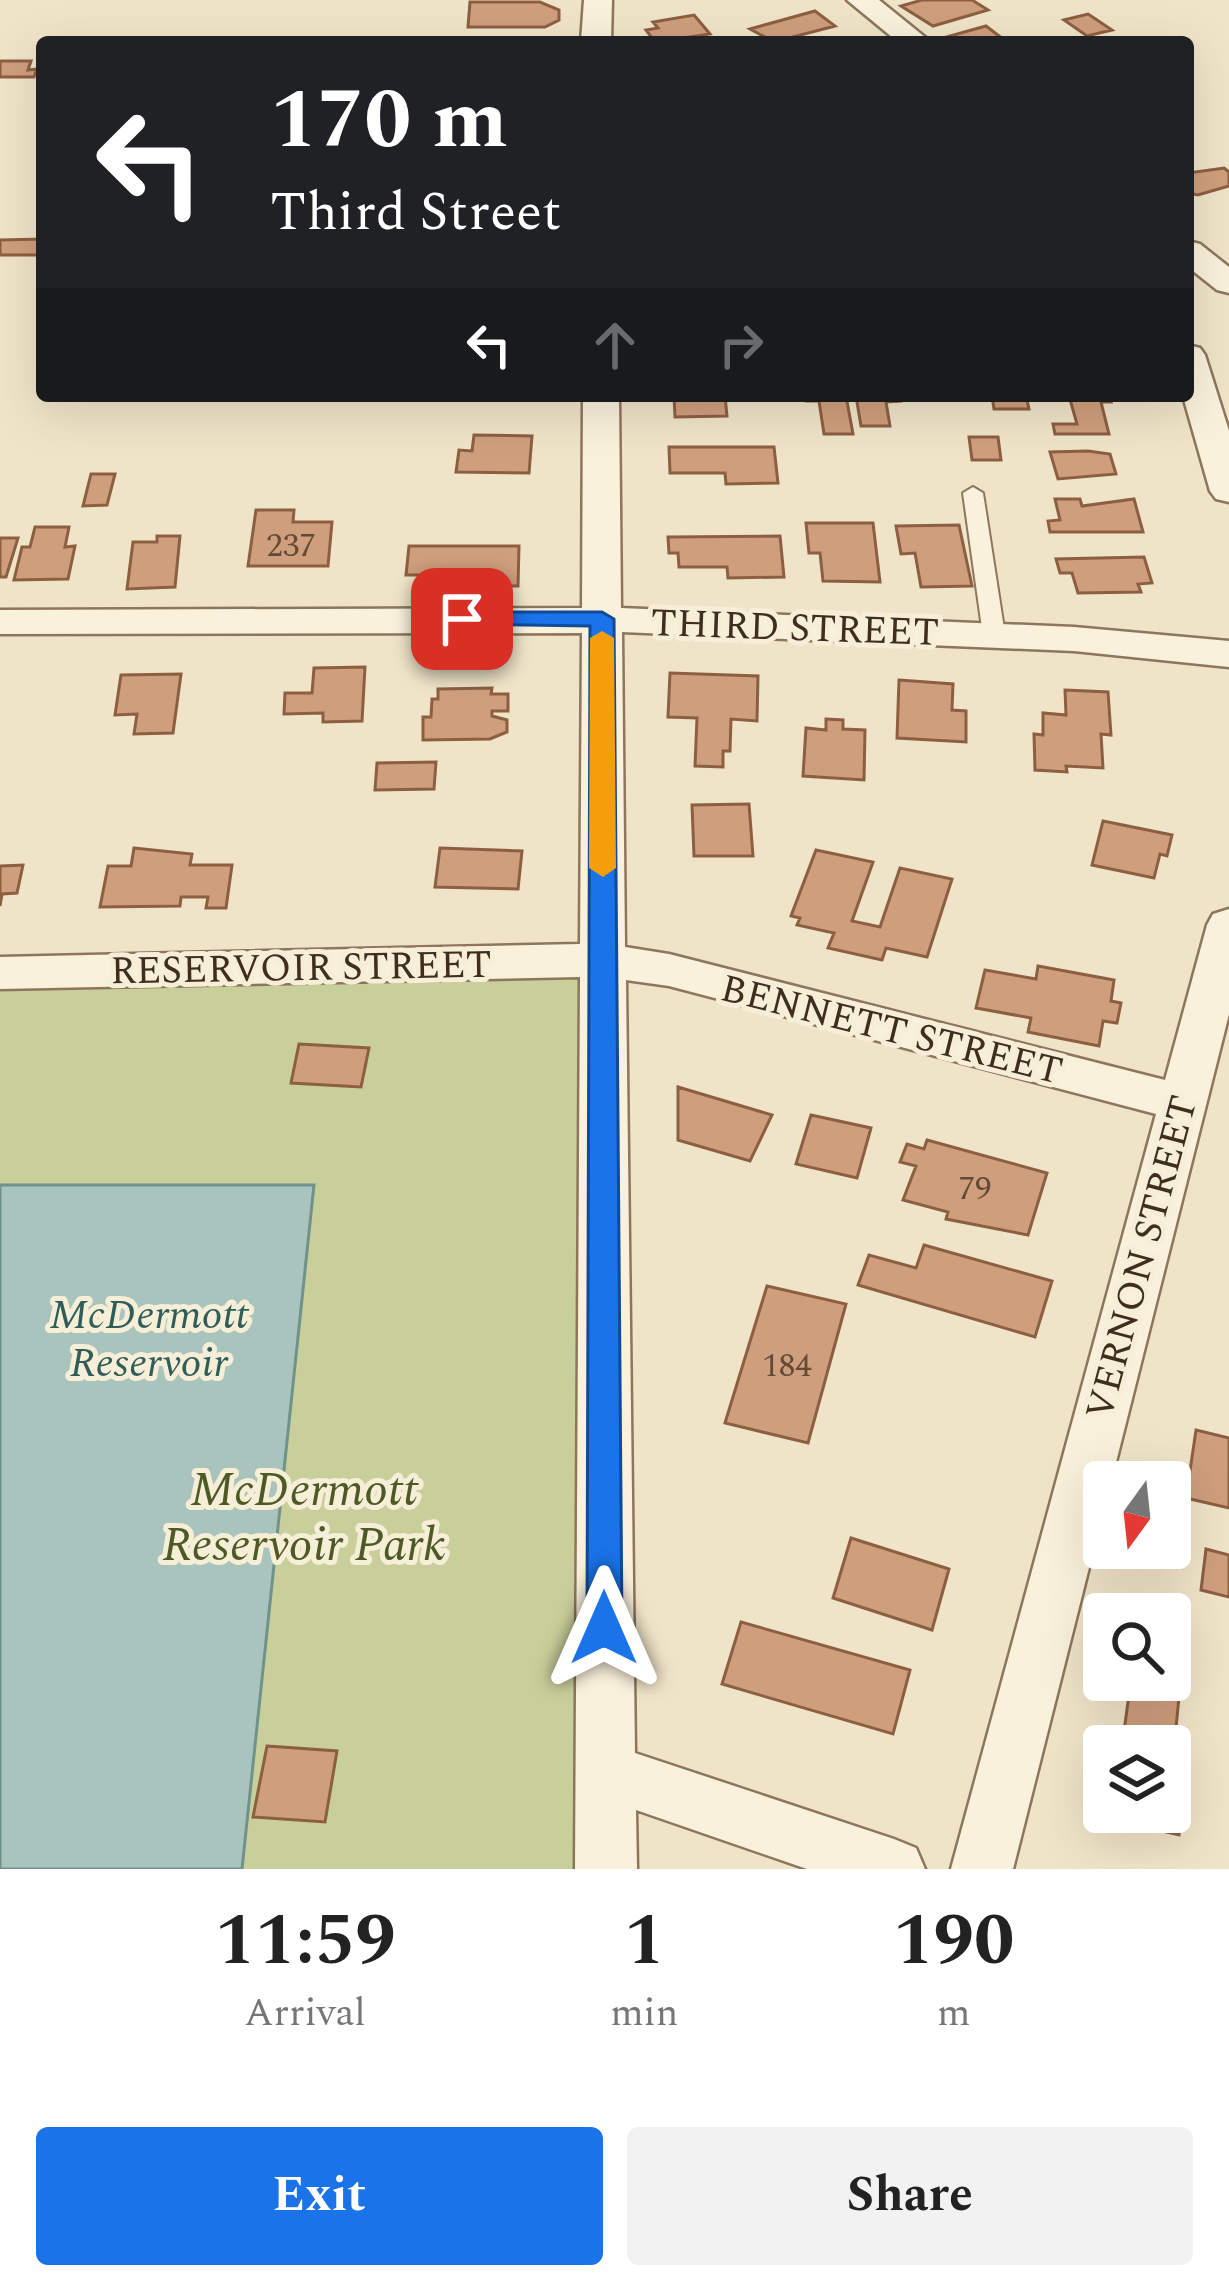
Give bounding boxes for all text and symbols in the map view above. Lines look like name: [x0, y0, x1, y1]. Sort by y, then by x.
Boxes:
text: 170 m: [270, 57, 508, 185]
icon: left: [72, 84, 228, 240]
text: Third Street: [270, 172, 561, 254]
icon: left: [456, 312, 522, 378]
icon: ahead: [582, 312, 648, 378]
icon: right: [708, 312, 774, 378]
house number: 237: [266, 521, 316, 571]
pin: [411, 568, 513, 670]
icon: arrive: [429, 586, 495, 652]
street label: THIRD STREET: [650, 594, 940, 663]
street label: RESERVOIR STREET: [110, 936, 492, 1001]
street label: BENNETT STREET: [714, 959, 1069, 1101]
street label: VERNON STREET: [1071, 1089, 1214, 1426]
house number: 79: [959, 1164, 992, 1214]
water label: McDermott Reservoir: [49, 1284, 249, 1395]
house number: 184: [762, 1341, 812, 1391]
park label: McDermott Reservoir Park: [162, 1454, 446, 1582]
north arrow: [1083, 1461, 1191, 1569]
map controls: [1083, 1461, 1191, 1833]
position arrow: [541, 1565, 667, 1691]
button: search: [1083, 1593, 1191, 1701]
button: layers: [1083, 1725, 1191, 1833]
text: 11:59: [215, 1887, 396, 1996]
text: 1: [624, 1887, 665, 1996]
text: 190: [893, 1887, 1014, 1996]
text: Arrival: [244, 1984, 366, 2043]
text: min: [610, 1984, 678, 2043]
text: m: [937, 1984, 970, 2043]
button: Exit: [36, 2127, 603, 2265]
button: Share: [627, 2127, 1193, 2265]

